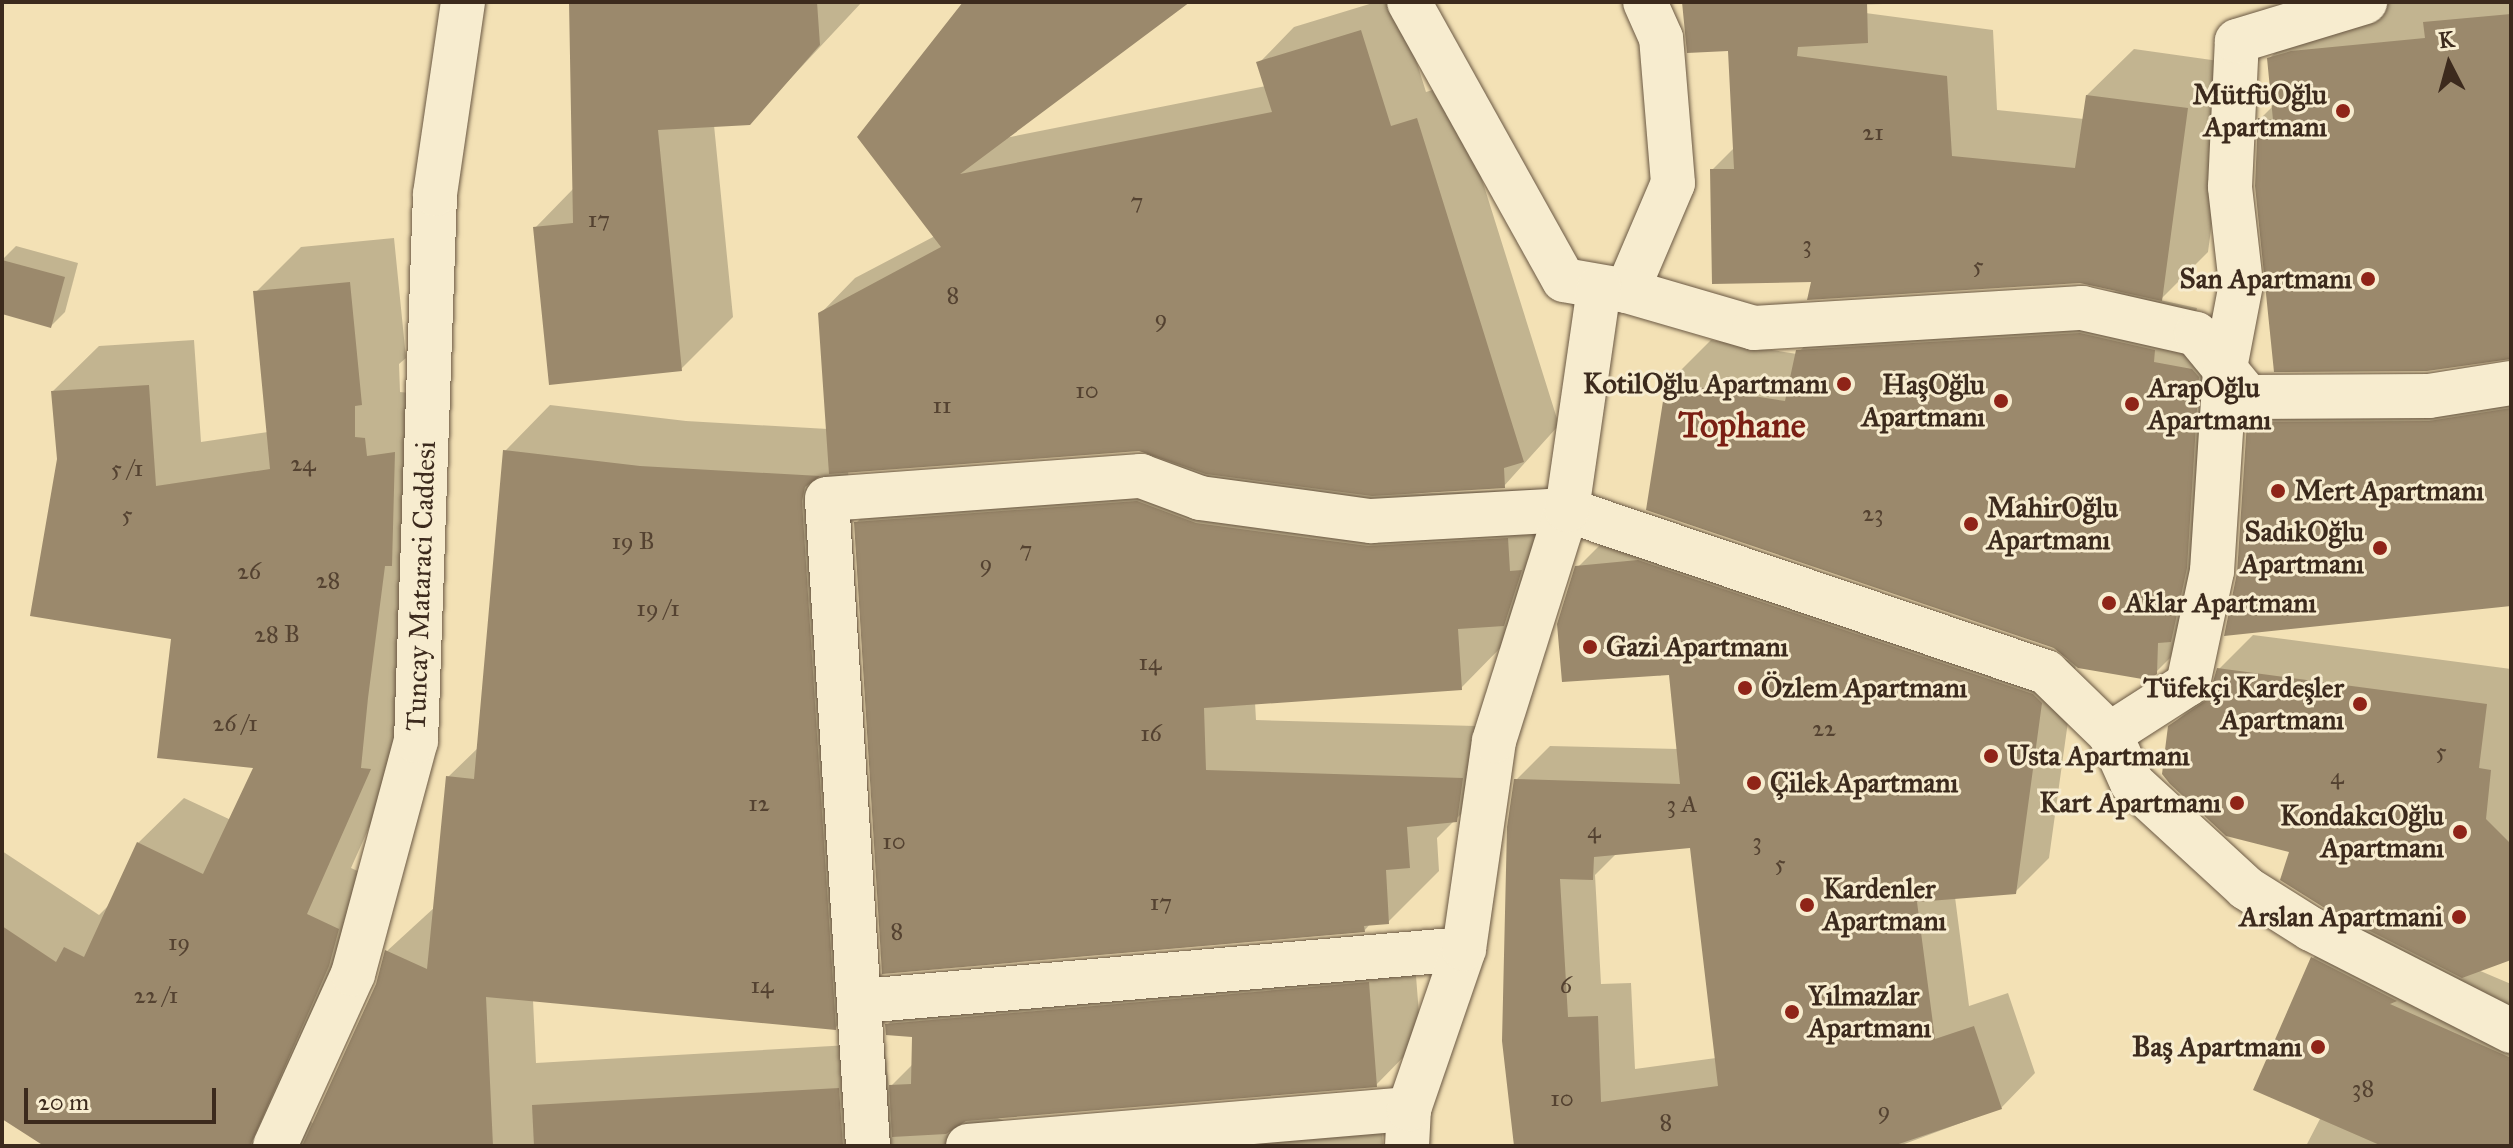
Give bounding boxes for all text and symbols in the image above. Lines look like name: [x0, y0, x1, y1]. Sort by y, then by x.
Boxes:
north arrow: [2409, 24, 2489, 104]
text: K: [2437, 25, 2456, 54]
place label: MütfüOğlu Apartmanı: [2192, 78, 2327, 144]
marker: MütfüOğlu Apartmanı: [2334, 102, 2352, 120]
house number: 21: [1862, 119, 1884, 147]
house number: 7: [1131, 188, 1143, 216]
house number: 17: [588, 206, 610, 234]
house number: 3: [1802, 231, 1812, 259]
house number: 5: [1972, 252, 1984, 280]
place label: San Apartmanı: [2180, 262, 2352, 296]
marker: San Apartmanı: [2359, 270, 2377, 288]
house number: 8: [947, 282, 959, 310]
house number: 9: [1155, 305, 1167, 333]
place label: KotilOğlu Apartmanı: [1583, 367, 1828, 401]
place label: HaşOğlu Apartmanı: [1862, 368, 1985, 434]
place label: ArapOğlu Apartmanı: [2148, 371, 2271, 437]
marker: KotilOğlu Apartmanı: [1835, 375, 1853, 393]
house number: 10: [1075, 377, 1099, 405]
house number: 11: [933, 392, 951, 420]
marker: HaşOğlu Apartmanı: [1992, 392, 2010, 410]
marker: ArapOğlu Apartmanı: [2123, 395, 2141, 413]
district label: Tophane: [1678, 404, 1806, 448]
street label: Tuncay Mataraci Caddesi: [399, 440, 443, 732]
house number: 24: [290, 450, 316, 478]
house number: 5 /1: [111, 455, 143, 483]
place label: Mert Apartmanı: [2294, 474, 2484, 508]
marker: Mert Apartmanı: [2269, 482, 2287, 500]
place label: MahirOğlu Apartmanı: [1987, 491, 2118, 557]
house number: 23: [1862, 500, 1884, 528]
house number: 5: [121, 501, 133, 529]
marker: MahirOğlu Apartmanı: [1962, 515, 1980, 533]
place label: SadıkOğlu Apartmanı: [2241, 515, 2364, 581]
house number: 19 B: [611, 528, 655, 556]
house number: 7: [1020, 536, 1032, 564]
marker: SadıkOğlu Apartmanı: [2371, 539, 2389, 557]
house number: 9: [980, 550, 992, 578]
house number: 26: [237, 558, 261, 586]
house number: 28: [316, 567, 340, 595]
place label: Aklar Apartmanı: [2125, 586, 2316, 620]
marker: Aklar Apartmanı: [2100, 594, 2118, 612]
house number: 19 /1: [636, 595, 680, 623]
house number: 28 B: [254, 621, 300, 649]
place label: Gazi Apartmanı: [1606, 630, 1788, 664]
marker: Gazi Apartmanı: [1581, 638, 1599, 656]
house number: 14: [1139, 649, 1161, 677]
place label: Özlem Apartmanı: [1761, 671, 1967, 705]
place label: Tüfekçi Kardeşler Apartmanı: [2143, 671, 2344, 737]
marker: Özlem Apartmanı: [1736, 679, 1754, 697]
marker: Tüfekçi Kardeşler Apartmanı: [2351, 695, 2369, 713]
house number: 26 /1: [212, 710, 258, 738]
house number: 22: [1812, 715, 1836, 743]
house number: 16: [1140, 720, 1162, 748]
house number: 5: [2435, 738, 2447, 766]
place label: Usta Apartmanı: [2007, 739, 2190, 773]
marker: Usta Apartmanı: [1982, 747, 2000, 765]
house number: 4: [2330, 763, 2344, 791]
place label: Çilek Apartmanı: [1770, 766, 1958, 800]
marker: Çilek Apartmanı: [1745, 774, 1763, 792]
place label: Kart Apartmanı: [2040, 786, 2221, 820]
house number: 12: [748, 790, 770, 818]
house number: 3 A: [1667, 791, 1697, 819]
marker: Kart Apartmanı: [2228, 794, 2246, 812]
place label: KondakcıOğlu Apartmanı: [2280, 799, 2444, 865]
house number: 4: [1587, 817, 1601, 845]
marker: KondakcıOğlu Apartmanı: [2451, 823, 2469, 841]
house number: 10: [882, 828, 906, 856]
house number: 3: [1752, 828, 1762, 856]
house number: 5: [1774, 850, 1786, 878]
place label: Kardenler Apartmanı: [1823, 872, 1946, 938]
house number: 17: [1150, 889, 1172, 917]
marker: Kardenler Apartmanı: [1798, 896, 1816, 914]
place label: Arslan Apartmani: [2240, 900, 2443, 934]
marker: Arslan Apartmani: [2450, 908, 2468, 926]
house number: 8: [891, 918, 903, 946]
house number: 19: [168, 929, 190, 957]
house number: 14: [751, 972, 773, 1000]
house number: 6: [1560, 972, 1572, 1000]
place label: Yılmazlar Apartmanı: [1808, 979, 1931, 1045]
house number: 22 /1: [134, 982, 178, 1010]
marker: Yılmazlar Apartmanı: [1783, 1003, 1801, 1021]
place label: Baş Apartmanı: [2132, 1030, 2302, 1064]
marker: Baş Apartmanı: [2309, 1038, 2327, 1056]
scale bar: [28, 1072, 220, 1122]
house number: 38: [2352, 1075, 2374, 1103]
house number: 10: [1550, 1085, 1574, 1113]
text: 20 m: [38, 1087, 89, 1117]
house number: 9: [1878, 1097, 1890, 1125]
house number: 8: [1660, 1109, 1672, 1137]

